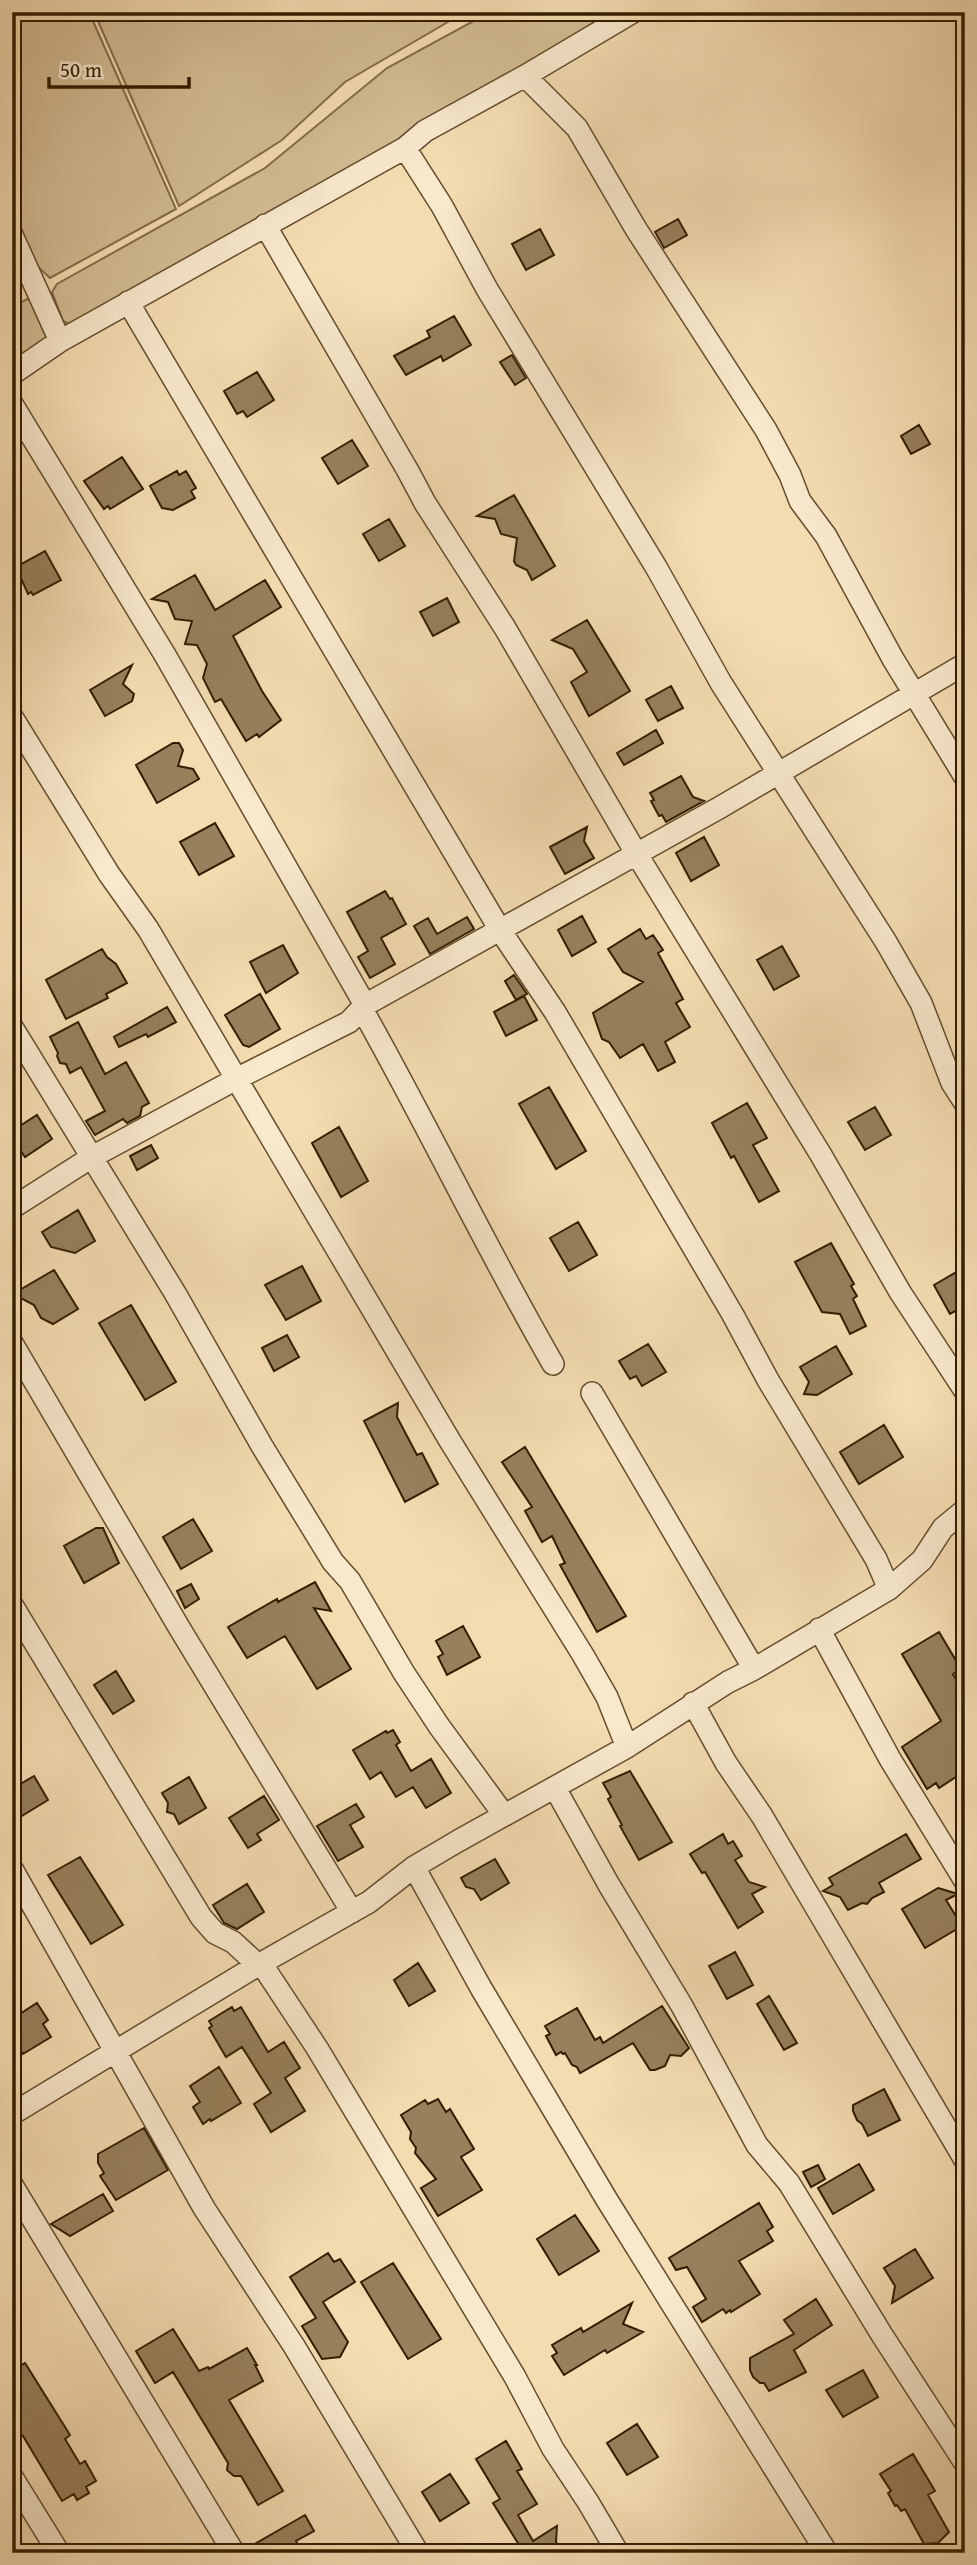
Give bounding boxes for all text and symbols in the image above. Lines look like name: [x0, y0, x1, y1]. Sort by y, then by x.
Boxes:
scale bar: [49, 46, 189, 90]
text: 50 m: [60, 54, 102, 85]

